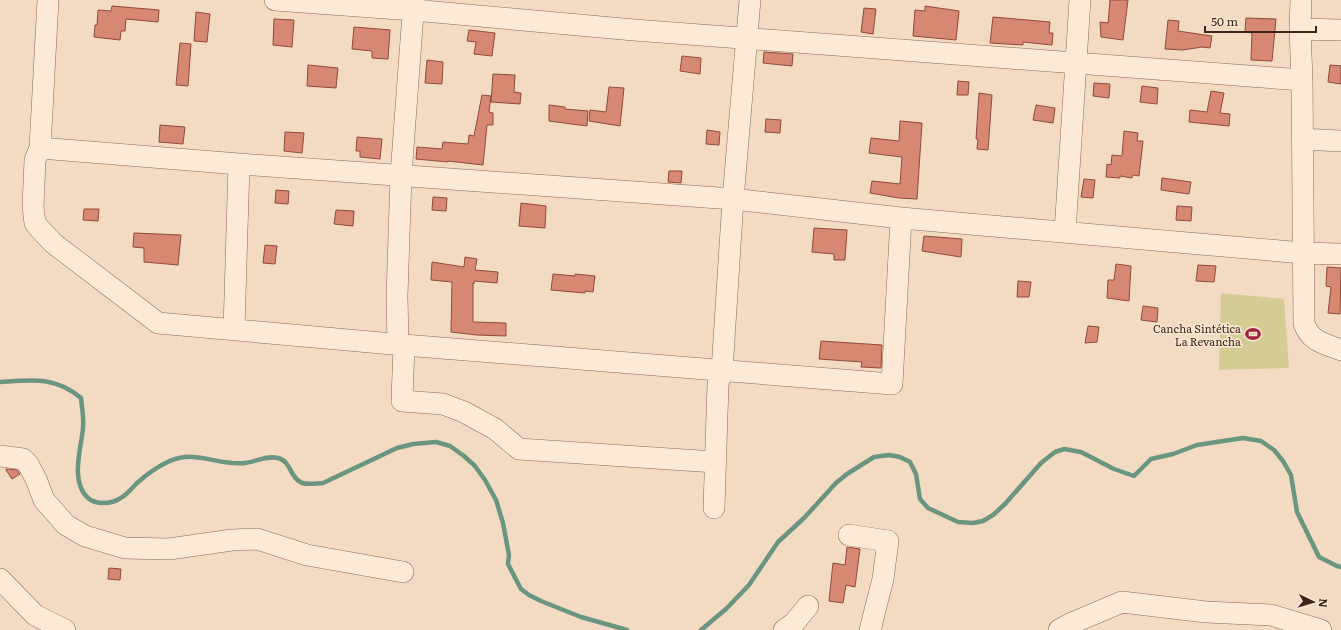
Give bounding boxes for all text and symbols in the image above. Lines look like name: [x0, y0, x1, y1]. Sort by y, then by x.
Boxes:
scale bar: [1205, 8, 1316, 34]
text: 50 m: [1211, 12, 1238, 30]
place label: Cancha Sintética La Revancha: [1153, 320, 1241, 349]
sports icon: Cancha Sintética La Revancha: [1244, 325, 1262, 343]
north arrow: [1293, 582, 1333, 622]
text: N: [1316, 598, 1332, 608]

